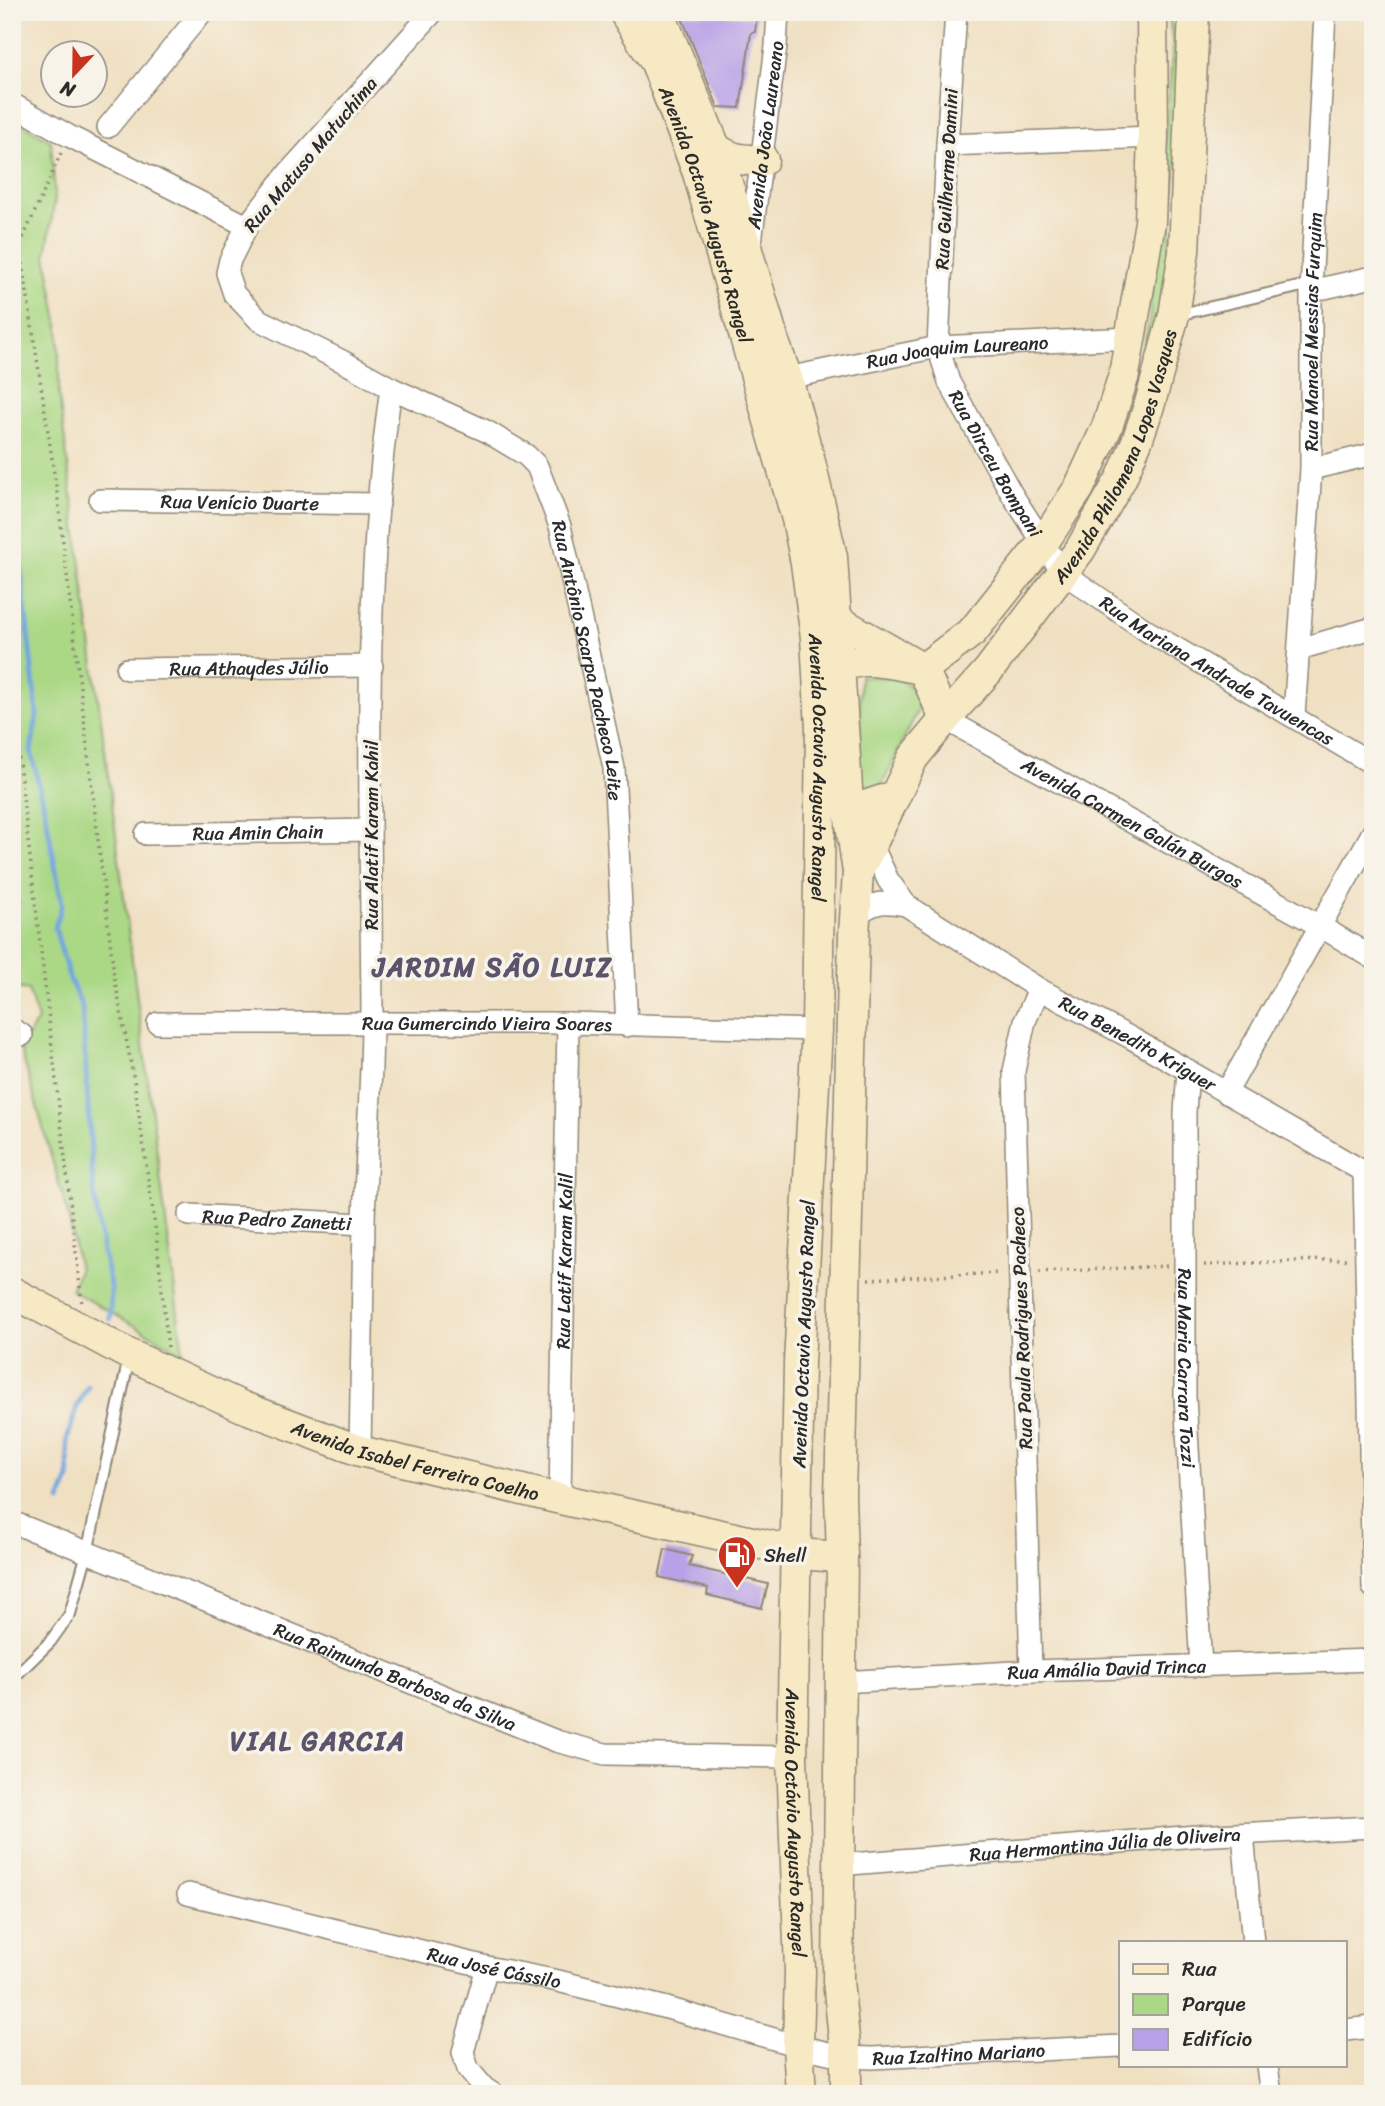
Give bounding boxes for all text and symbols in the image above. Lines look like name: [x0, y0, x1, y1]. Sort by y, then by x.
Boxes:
north arrow: [38, 38, 108, 108]
street label: Avenida João Laureano: [737, 40, 793, 232]
street label: Rua Matuso Matuchima: [235, 68, 386, 240]
text: N: [55, 71, 81, 107]
street label: Avenida Octavio Augusto Rangel: [649, 80, 762, 348]
street label: Rua Guilherme Damini: [925, 87, 968, 270]
street label: Rua Manoel Messias Furquim: [1295, 211, 1332, 451]
street label: Avenida Philomena Lopes Vasques: [1043, 325, 1186, 592]
street label: Rua Joaquim Laureano: [863, 326, 1050, 378]
street label: Rua Dirceu Bompani: [939, 384, 1052, 545]
street label: Rua Venício Duarte: [160, 485, 320, 520]
street label: Rua Antônio Scarpa Pacheco Leite: [542, 517, 632, 802]
street label: Rua Mariana Andrade Tavuencas: [1092, 587, 1341, 755]
street label: Avenida Octavio Augusto Rangel: [799, 631, 837, 903]
street label: Rua Athaydes Júlio: [169, 651, 329, 685]
street label: Rua Alatif Karam Kahil: [355, 739, 388, 930]
street label: Avenida Carmen Galán Burgos: [1014, 748, 1250, 898]
street label: Rua Amin Chain: [192, 815, 324, 850]
district label: JARDIM SÃO LUIZ: [371, 944, 613, 990]
street label: Rua Benedito Kriguer: [1053, 986, 1224, 1101]
street label: Rua Gumercindo Vieira Soares: [362, 1007, 613, 1041]
street label: Rua Latif Karam Kalil: [547, 1172, 582, 1350]
street label: Avenida Octavio Augusto Rangel: [782, 1199, 825, 1470]
street label: Rua Pedro Zanetti: [202, 1200, 353, 1240]
street label: Rua Paula Rodrigues Pacheco: [1001, 1206, 1042, 1450]
street label: Rua Maria Carrara Tozzi: [1168, 1268, 1205, 1469]
street label: Avenida Isabel Ferreira Coelho: [286, 1410, 542, 1510]
fuel station icon: Shell: [716, 1534, 758, 1589]
place label: Shell: [764, 1539, 807, 1572]
street label: Rua Raimundo Barbosa da Silva: [269, 1613, 522, 1741]
street label: Rua Amália David Trinca: [1006, 1649, 1207, 1689]
street label: Avenida Octávio Augusto Rangel: [775, 1687, 815, 1959]
district label: VIAL GARCIA: [230, 1718, 406, 1764]
street label: Rua Hermantina Júlia de Oliveira: [968, 1818, 1242, 1871]
street label: Rua José Cássilo: [424, 1937, 564, 1998]
legend: [1119, 1941, 1346, 2068]
text: Rua: [1182, 1950, 1217, 1988]
text: Parque: [1182, 1985, 1246, 2023]
text: Edifício: [1182, 2020, 1252, 2058]
street label: Rua Izaltino Mariano: [872, 2034, 1046, 2075]

